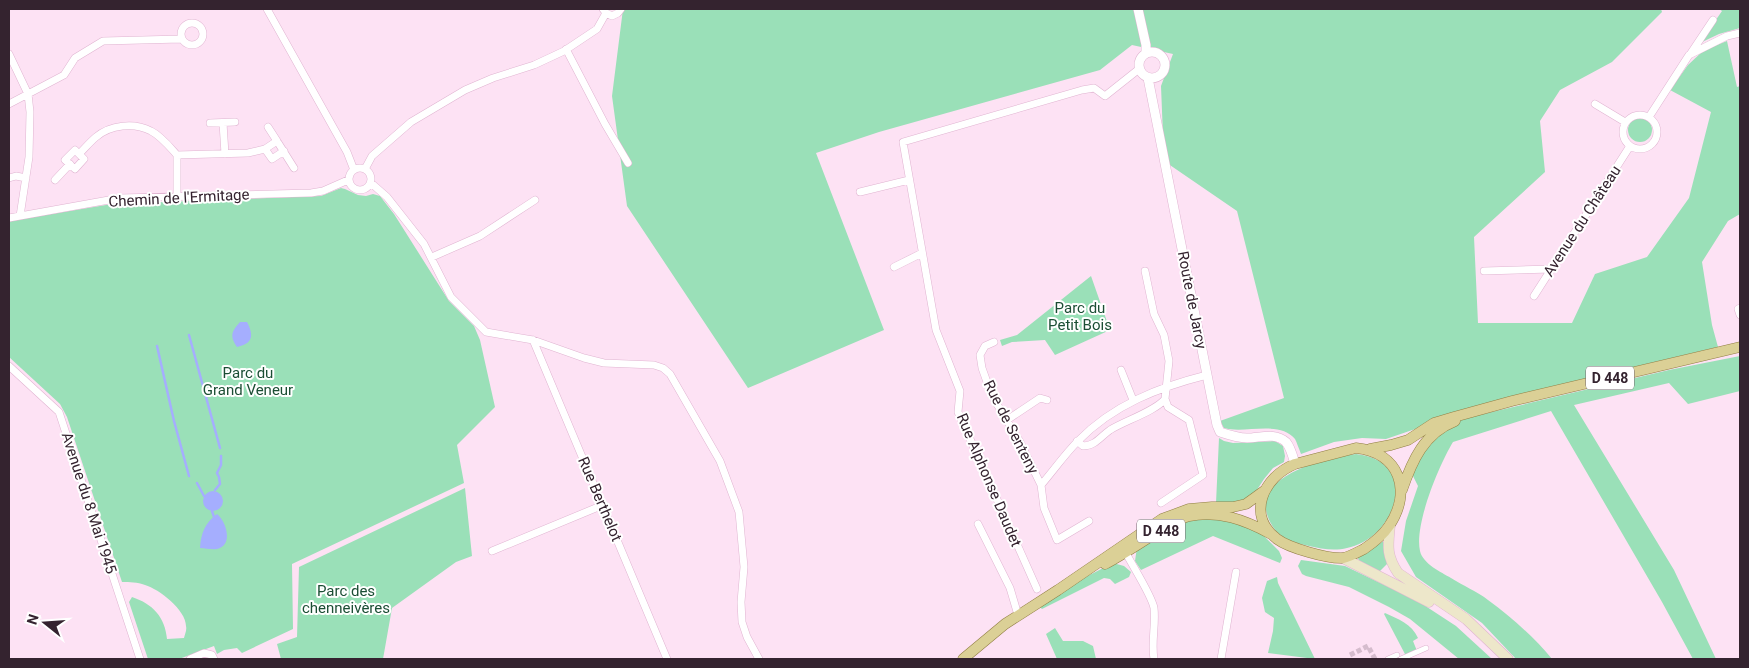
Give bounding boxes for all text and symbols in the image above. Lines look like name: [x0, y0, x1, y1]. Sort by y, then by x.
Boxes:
street label: Avenue du Château: [1539, 162, 1625, 280]
street label: Chemin de l'Ermitage: [108, 185, 250, 211]
street label: Route de Jarcy: [1174, 250, 1210, 350]
park label: Parc du Petit Bois: [1048, 299, 1112, 334]
park label: Parc du Grand Veneur: [203, 364, 293, 399]
road number: D 448: [1586, 366, 1634, 389]
street label: Rue de Senteny: [980, 377, 1042, 477]
street label: Rue Alphonse Daudet: [953, 411, 1025, 549]
street label: Avenue du 8 Mai 1945: [58, 430, 120, 576]
street label: Rue Berthelot: [574, 454, 626, 544]
road number: D 448: [1137, 520, 1185, 542]
park label: Parc des chenneivères: [302, 582, 390, 617]
north arrow: [20, 598, 70, 648]
text: N: [23, 612, 42, 626]

